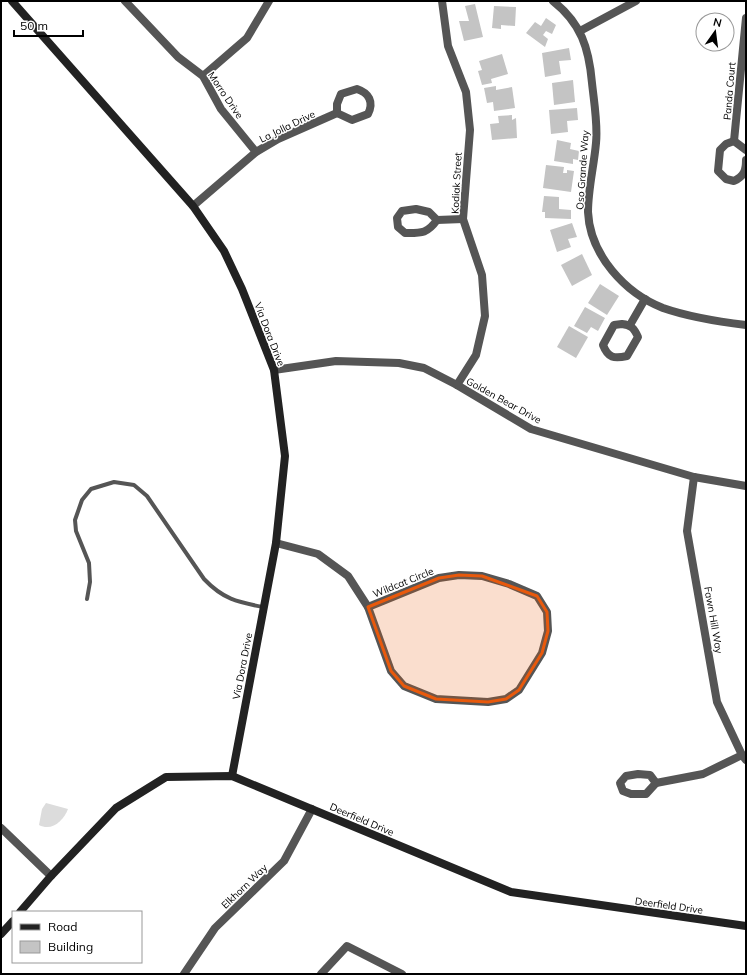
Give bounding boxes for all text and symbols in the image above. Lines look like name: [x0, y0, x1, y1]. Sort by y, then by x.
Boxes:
scale bar: [14, 12, 83, 38]
north arrow: [695, 12, 735, 52]
text: N: [712, 14, 723, 30]
text: 50 m: [20, 18, 48, 33]
street label: Panda Court: [720, 61, 739, 121]
street label: Morro Drive: [205, 69, 246, 121]
street label: La Jolla Drive: [257, 107, 317, 146]
street label: Oso Grande Way: [573, 129, 592, 210]
street label: Kodiak Street: [448, 151, 465, 214]
street label: Via Dora Drive: [251, 300, 288, 368]
street label: Golden Bear Drive: [464, 374, 544, 426]
street label: Wildcat Circle: [371, 564, 436, 601]
street label: Fawn Hill Way: [701, 586, 726, 655]
street label: Via Dora Drive: [230, 632, 255, 700]
street label: Deerfield Drive: [328, 800, 396, 839]
street label: Elkhorn Way: [219, 861, 271, 911]
street label: Deerfield Drive: [634, 894, 704, 917]
legend: [12, 911, 142, 963]
text: Road: [48, 919, 77, 934]
text: Building: [48, 939, 93, 954]

